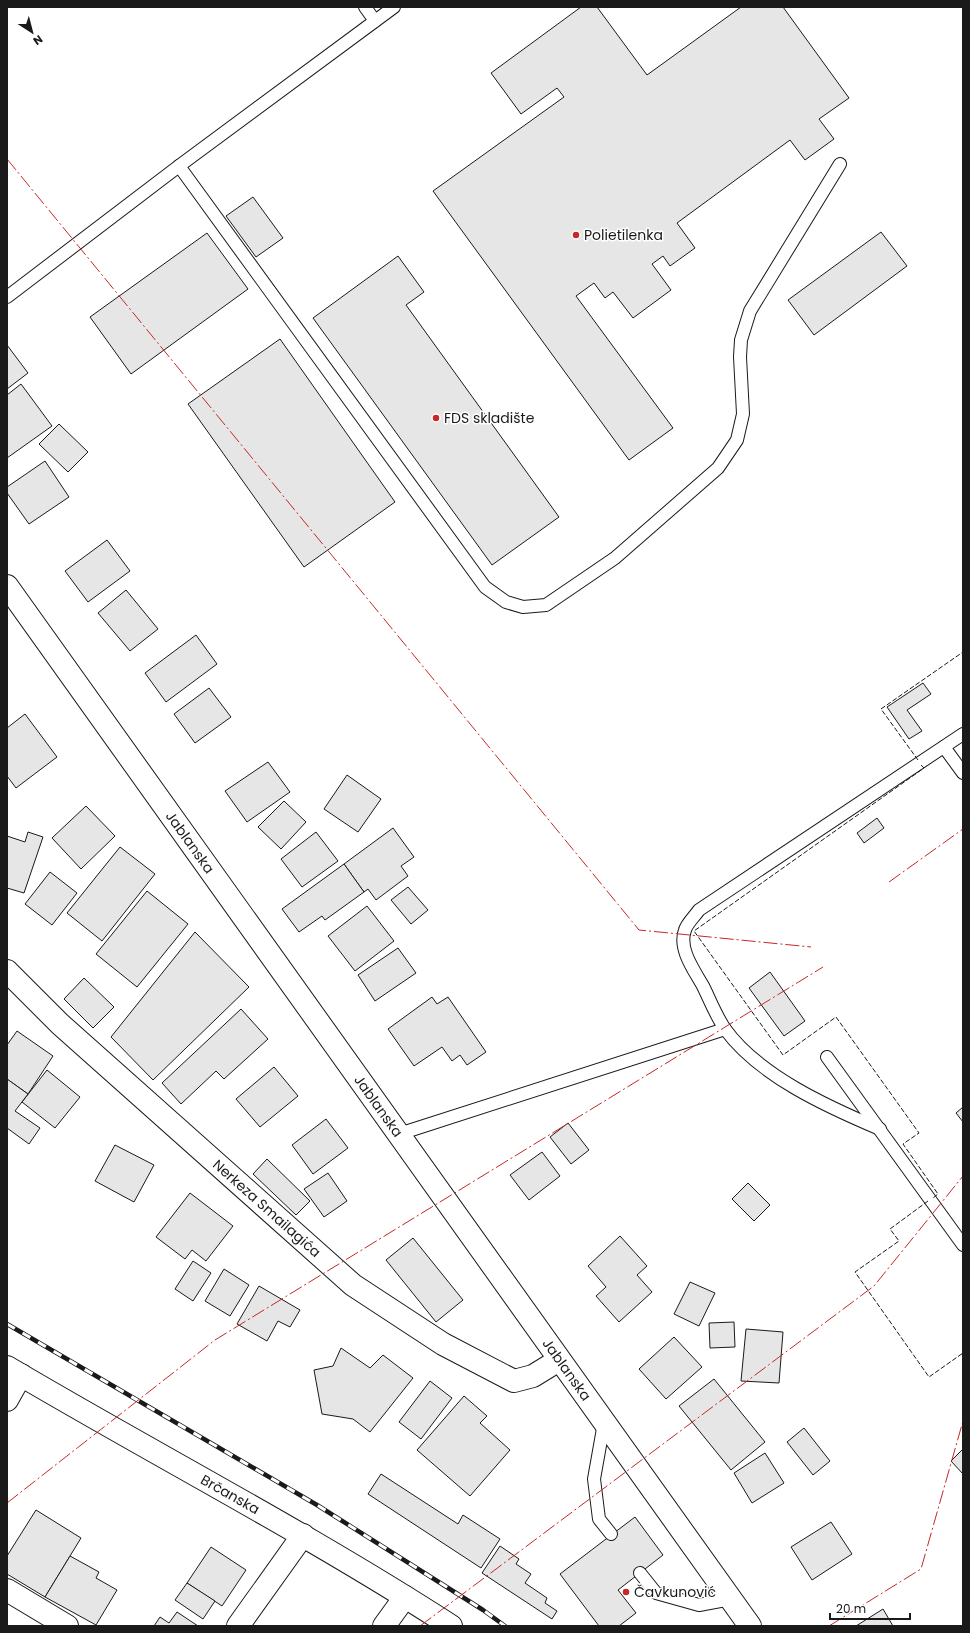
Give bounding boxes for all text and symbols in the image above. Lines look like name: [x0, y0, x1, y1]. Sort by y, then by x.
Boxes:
north arrow: [12, 12, 52, 52]
text: N: [30, 31, 46, 49]
place label: Polietilenka: [584, 225, 663, 245]
marker: Polietilenka: [571, 230, 581, 240]
place label: FDS skladište: [444, 408, 535, 428]
marker: FDS skladište: [431, 413, 441, 423]
street label: Jablanska: [161, 807, 219, 878]
street label: Jablanska: [349, 1071, 408, 1141]
street label: Nerkeza Smailagića: [208, 1155, 325, 1262]
street label: Jablanska: [538, 1334, 596, 1405]
street label: Brčanska: [197, 1470, 263, 1519]
place label: Čavkunović: [634, 1582, 716, 1602]
marker: Čavkunović: [621, 1587, 631, 1597]
scale bar: [830, 1595, 910, 1621]
text: 20 m: [836, 1600, 866, 1617]

